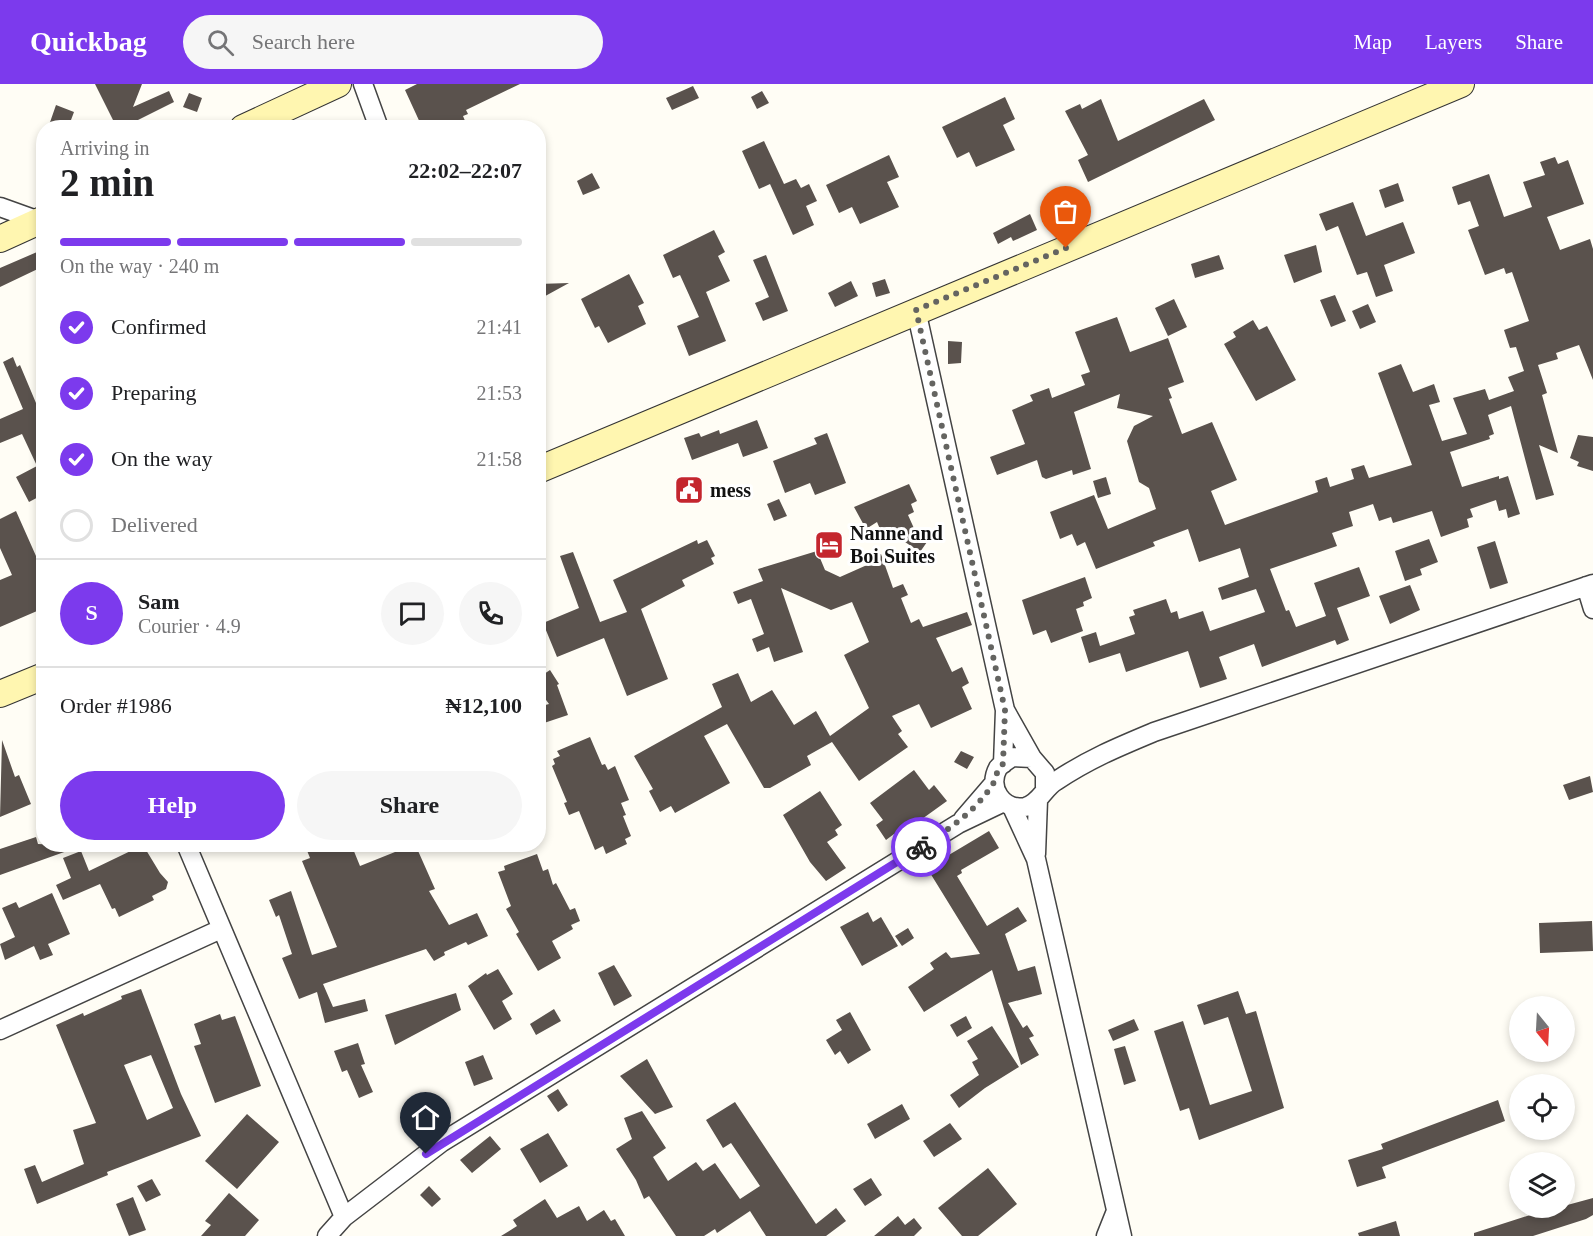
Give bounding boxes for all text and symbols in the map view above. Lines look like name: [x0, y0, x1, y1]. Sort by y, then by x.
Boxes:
search box: [183, 15, 603, 69]
text: Quickbag: [30, 26, 147, 57]
icon: search: [204, 26, 237, 59]
text: Search here: [252, 29, 355, 54]
text: Map: [1354, 30, 1392, 54]
text: Layers: [1425, 30, 1482, 54]
text: Share: [1515, 30, 1563, 54]
text: Arriving in: [60, 137, 149, 159]
text: 22:02–22:07: [408, 158, 522, 183]
text: 2 min: [60, 161, 154, 204]
pin: [1040, 186, 1091, 248]
icon: bag: [1049, 195, 1082, 228]
text: On the way · 240 m: [60, 255, 219, 277]
icon: check: [60, 311, 93, 344]
text: Confirmed: [111, 314, 206, 339]
text: 21:41: [476, 316, 522, 338]
icon: check: [60, 377, 93, 410]
text: Preparing: [111, 380, 197, 405]
text: 21:53: [476, 382, 522, 404]
icon: check: [60, 443, 93, 476]
text: On the way: [111, 446, 212, 471]
text: 21:58: [476, 448, 522, 470]
public building icon: mess: [673, 474, 705, 506]
place label: mess: [710, 479, 751, 501]
text: Delivered: [111, 512, 198, 537]
place label: Nanne and Boi Suites: [850, 522, 943, 567]
hotel icon: Nanne and Boi Suites: [813, 529, 845, 561]
button: chat: [381, 582, 444, 645]
button: phone: [459, 582, 522, 645]
text: Sam: [138, 589, 180, 614]
text: S: [85, 600, 98, 625]
text: Courier · 4.9: [138, 615, 241, 637]
text: Order #1986: [60, 693, 172, 718]
text: ₦12,100: [446, 693, 522, 718]
button: Help: [60, 771, 285, 840]
button: Share: [297, 771, 522, 840]
courier: [891, 817, 951, 877]
icon: bike: [905, 831, 938, 864]
north arrow: [1509, 996, 1575, 1062]
map controls: [1509, 996, 1575, 1218]
button: locate: [1509, 1074, 1575, 1140]
pin: [400, 1092, 451, 1154]
icon: home: [409, 1101, 442, 1134]
button: layers: [1509, 1152, 1575, 1218]

